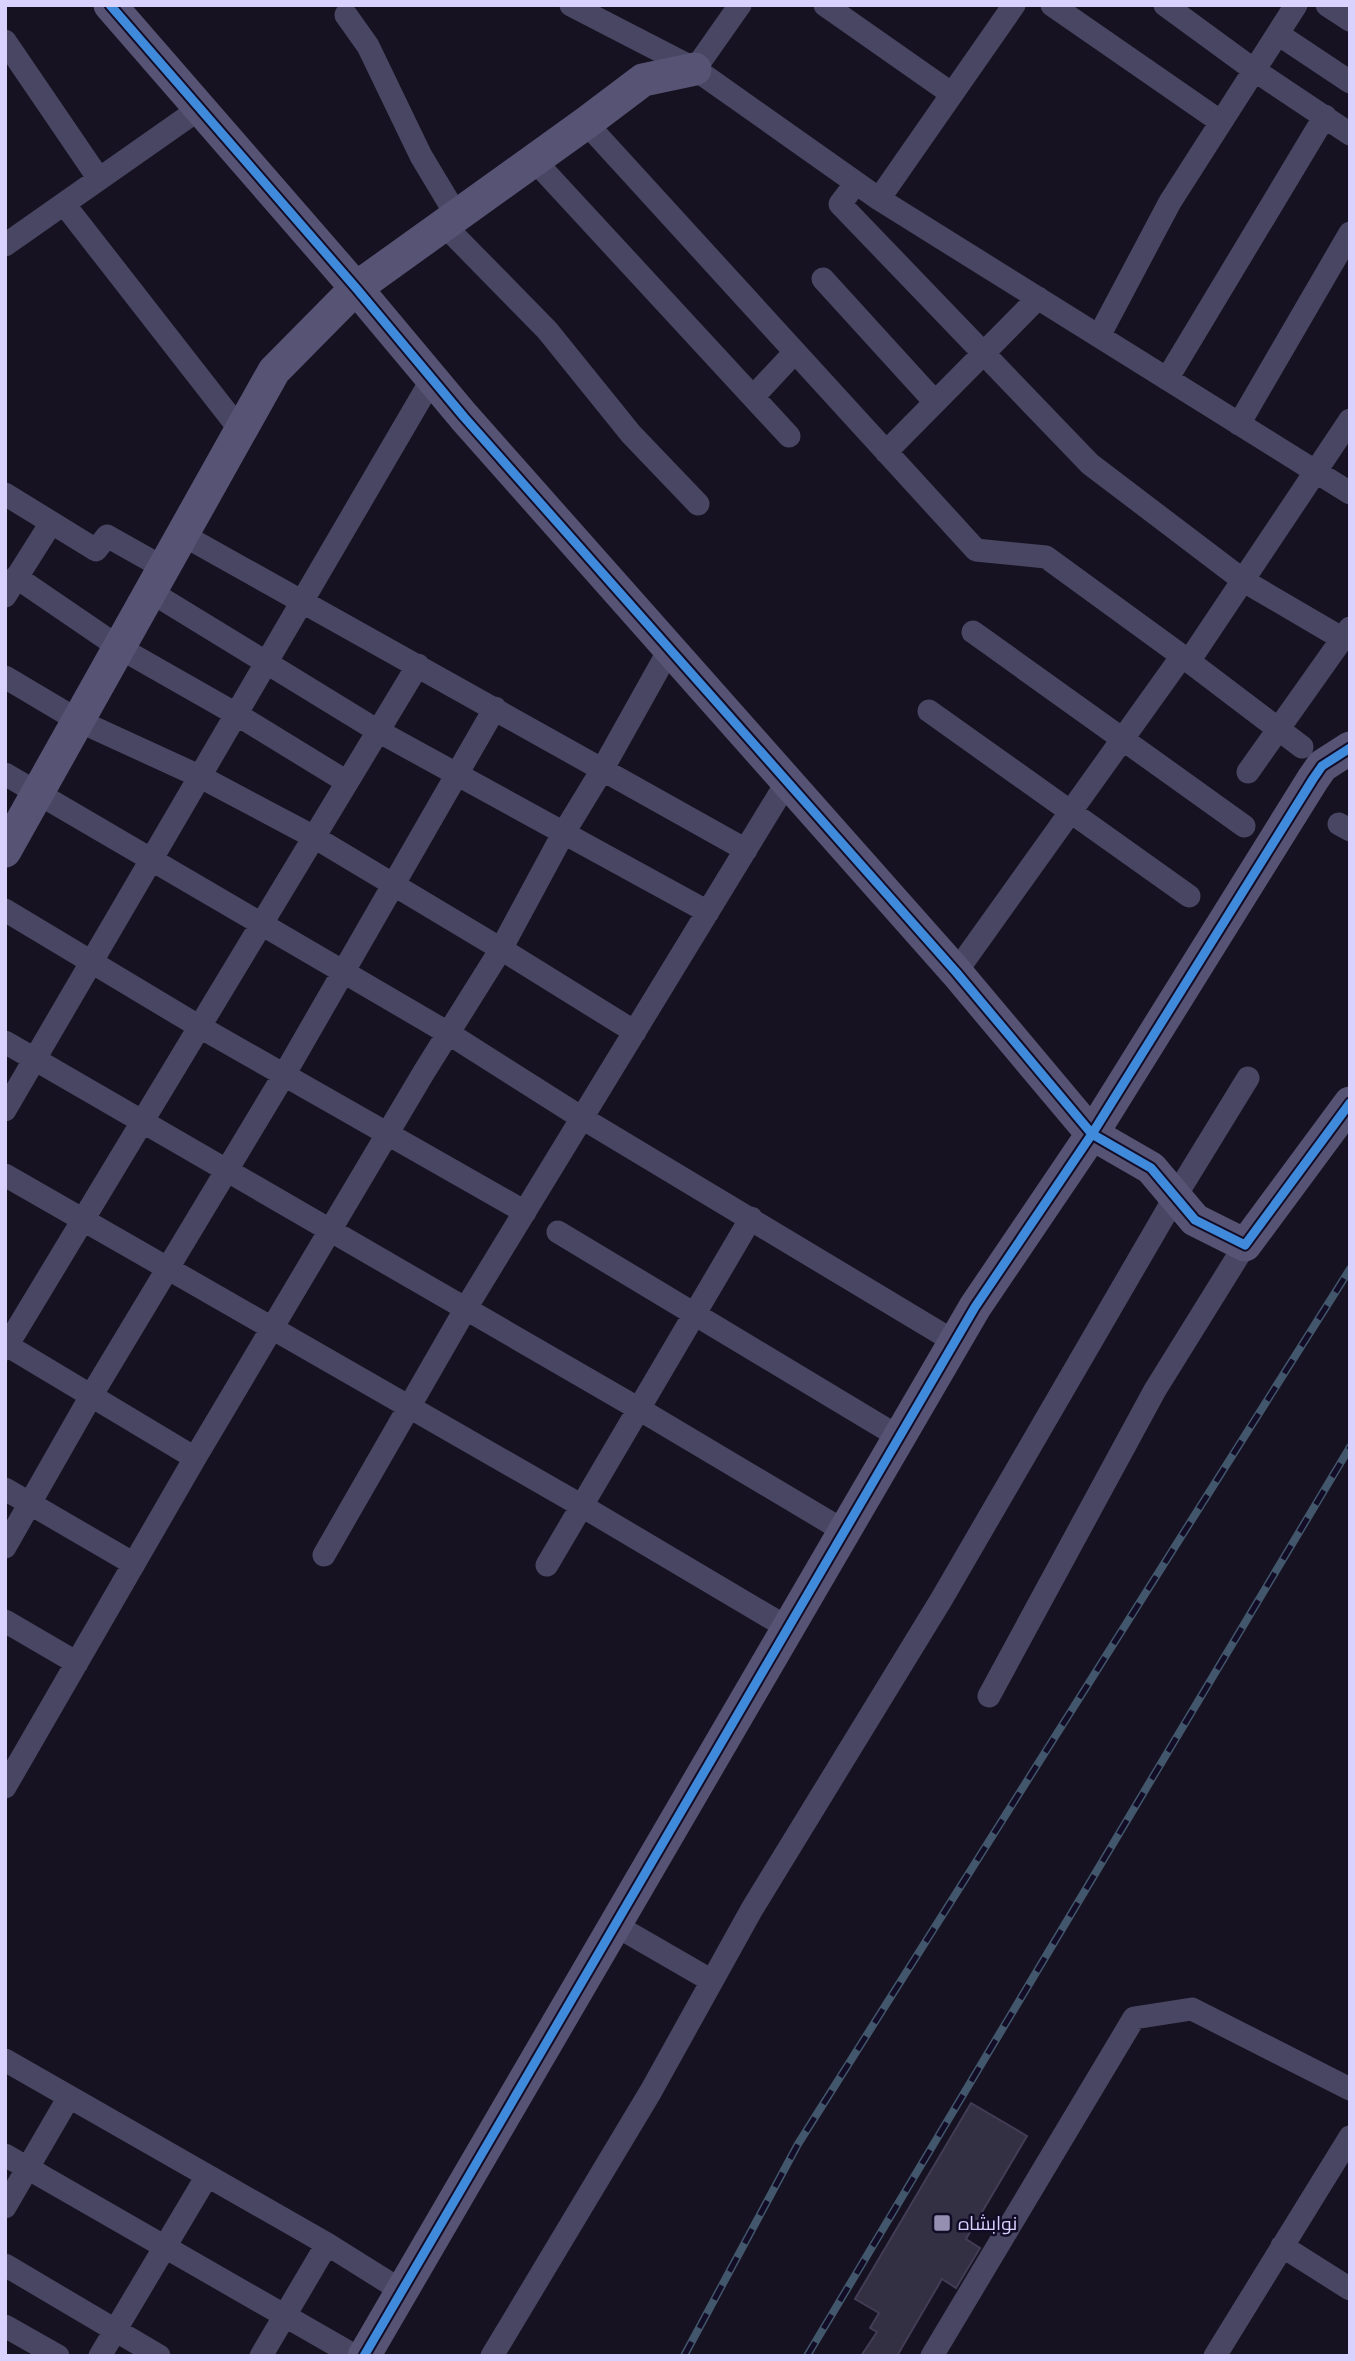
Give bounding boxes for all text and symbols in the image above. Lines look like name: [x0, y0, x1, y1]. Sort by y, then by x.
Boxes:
marker: نوابشاہ: [932, 2213, 952, 2233]
place label: نوابشاہ: [958, 2213, 1017, 2235]

